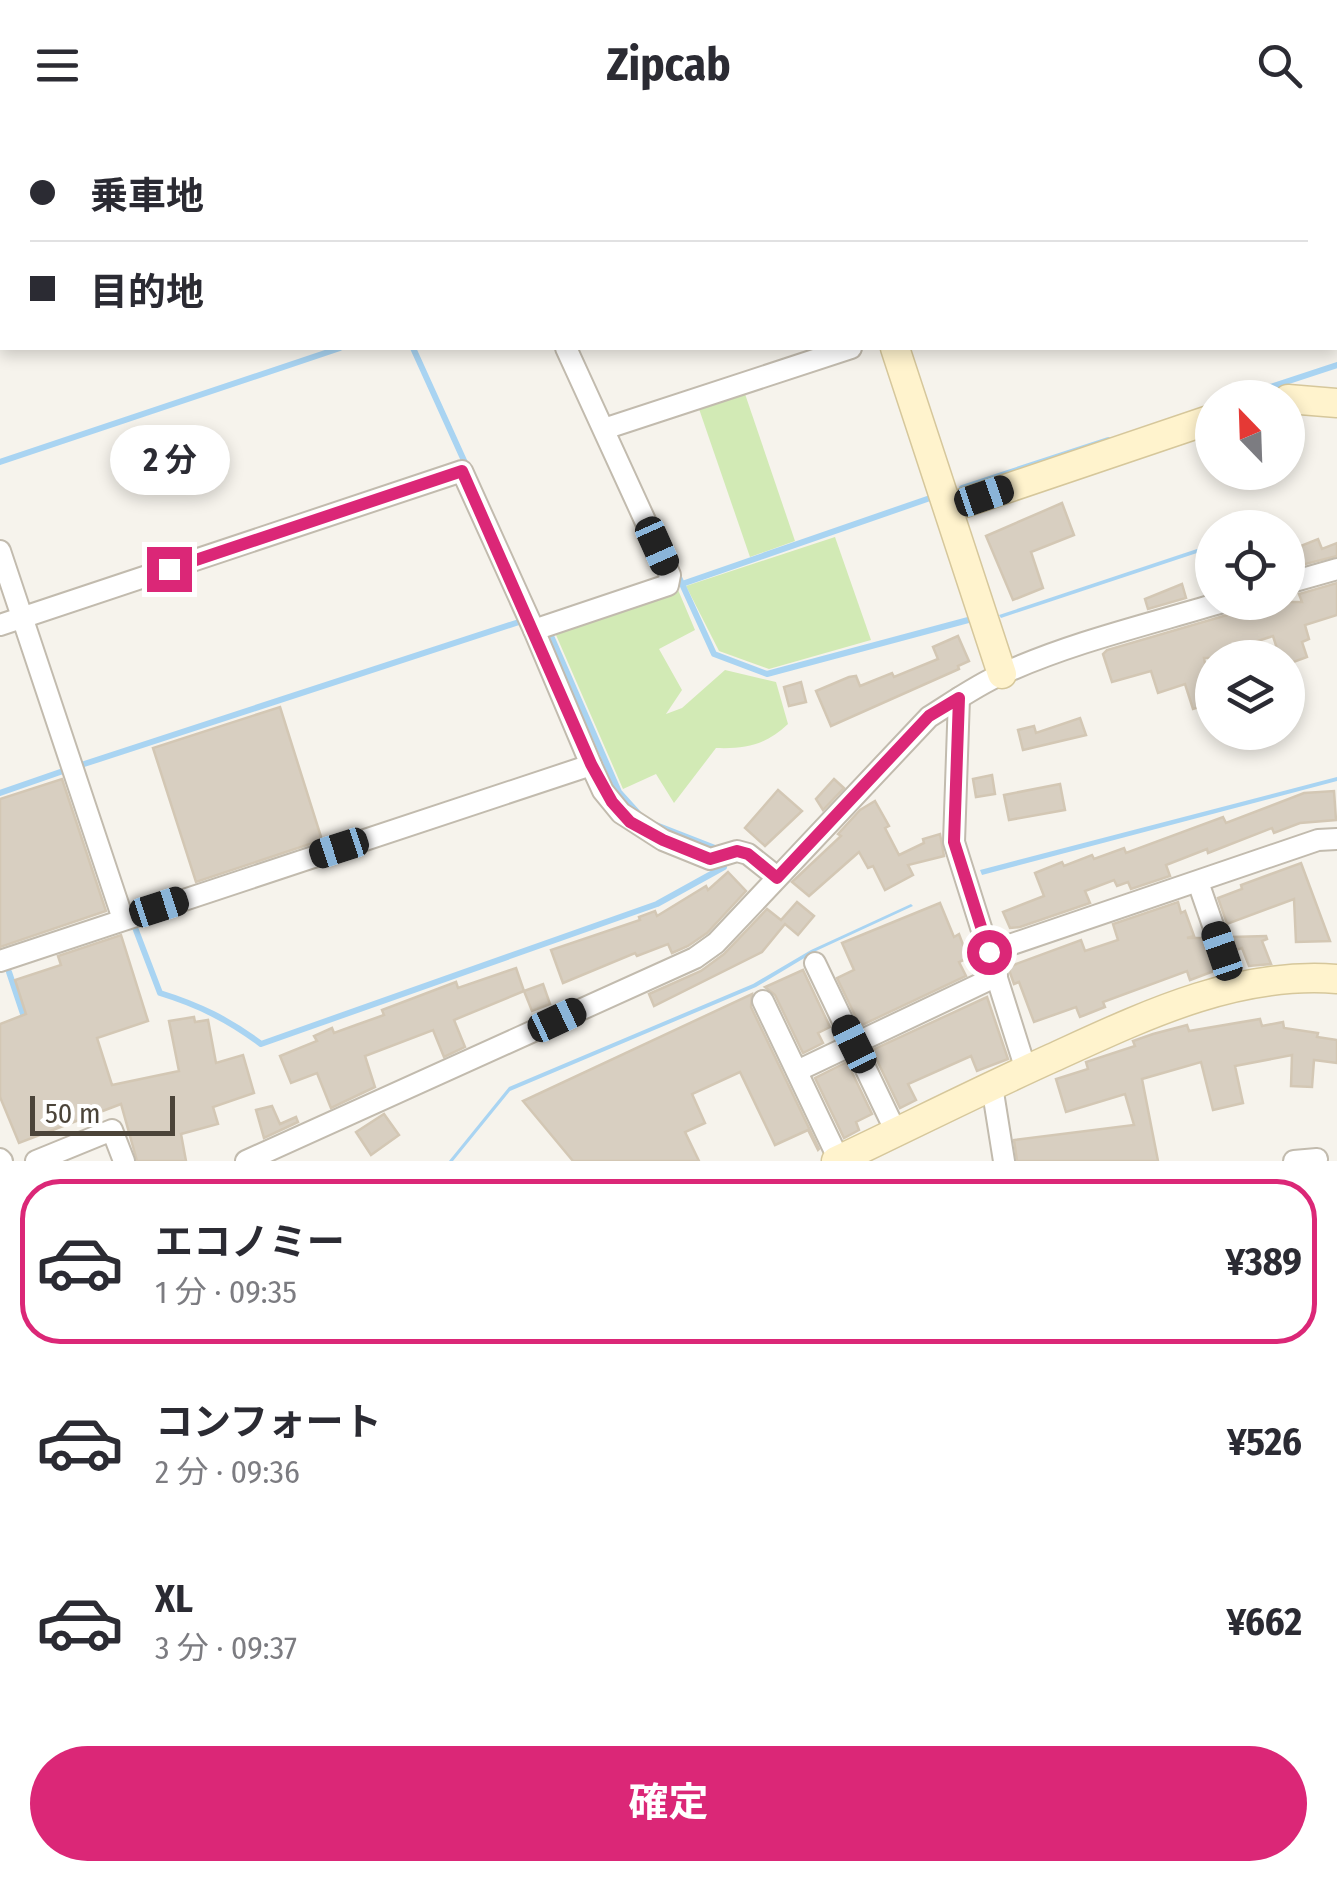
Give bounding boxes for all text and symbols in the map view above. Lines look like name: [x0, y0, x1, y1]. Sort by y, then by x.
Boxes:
icon: menu: [30, 38, 85, 93]
text: Zipcab: [606, 38, 731, 92]
icon: search: [1252, 38, 1307, 93]
text: 乗車地: [90, 173, 204, 219]
text: 目的地: [90, 269, 204, 315]
north arrow: [1195, 380, 1305, 490]
map controls: [1195, 380, 1305, 750]
callout: 2 分: [109, 424, 229, 494]
text: 2 分: [143, 441, 197, 479]
car: [951, 472, 1017, 520]
button: locate: [1195, 510, 1305, 620]
car: [631, 512, 683, 580]
route end: [147, 547, 192, 592]
button: layers: [1195, 640, 1305, 750]
car: [306, 824, 372, 872]
car: [126, 883, 192, 931]
car: [1198, 918, 1246, 984]
route start: [967, 930, 1012, 975]
car: [523, 994, 591, 1046]
car: [827, 1010, 881, 1078]
scale bar: [30, 1091, 175, 1136]
text: 50 m: [45, 1097, 101, 1130]
icon: car: [35, 1217, 125, 1307]
text: エコノミー: [155, 1219, 345, 1265]
text: ¥389: [1225, 1239, 1302, 1285]
text: 1 分 · 09:35: [155, 1273, 297, 1311]
icon: car: [35, 1397, 125, 1487]
text: コンフォート: [155, 1399, 382, 1445]
text: ¥526: [1227, 1419, 1302, 1465]
text: 2 分 · 09:36: [155, 1453, 300, 1491]
text: XL: [155, 1576, 193, 1622]
icon: car: [35, 1577, 125, 1667]
text: ¥662: [1226, 1599, 1302, 1645]
text: 3 分 · 09:37: [155, 1629, 297, 1667]
button: 確定: [30, 1746, 1307, 1861]

